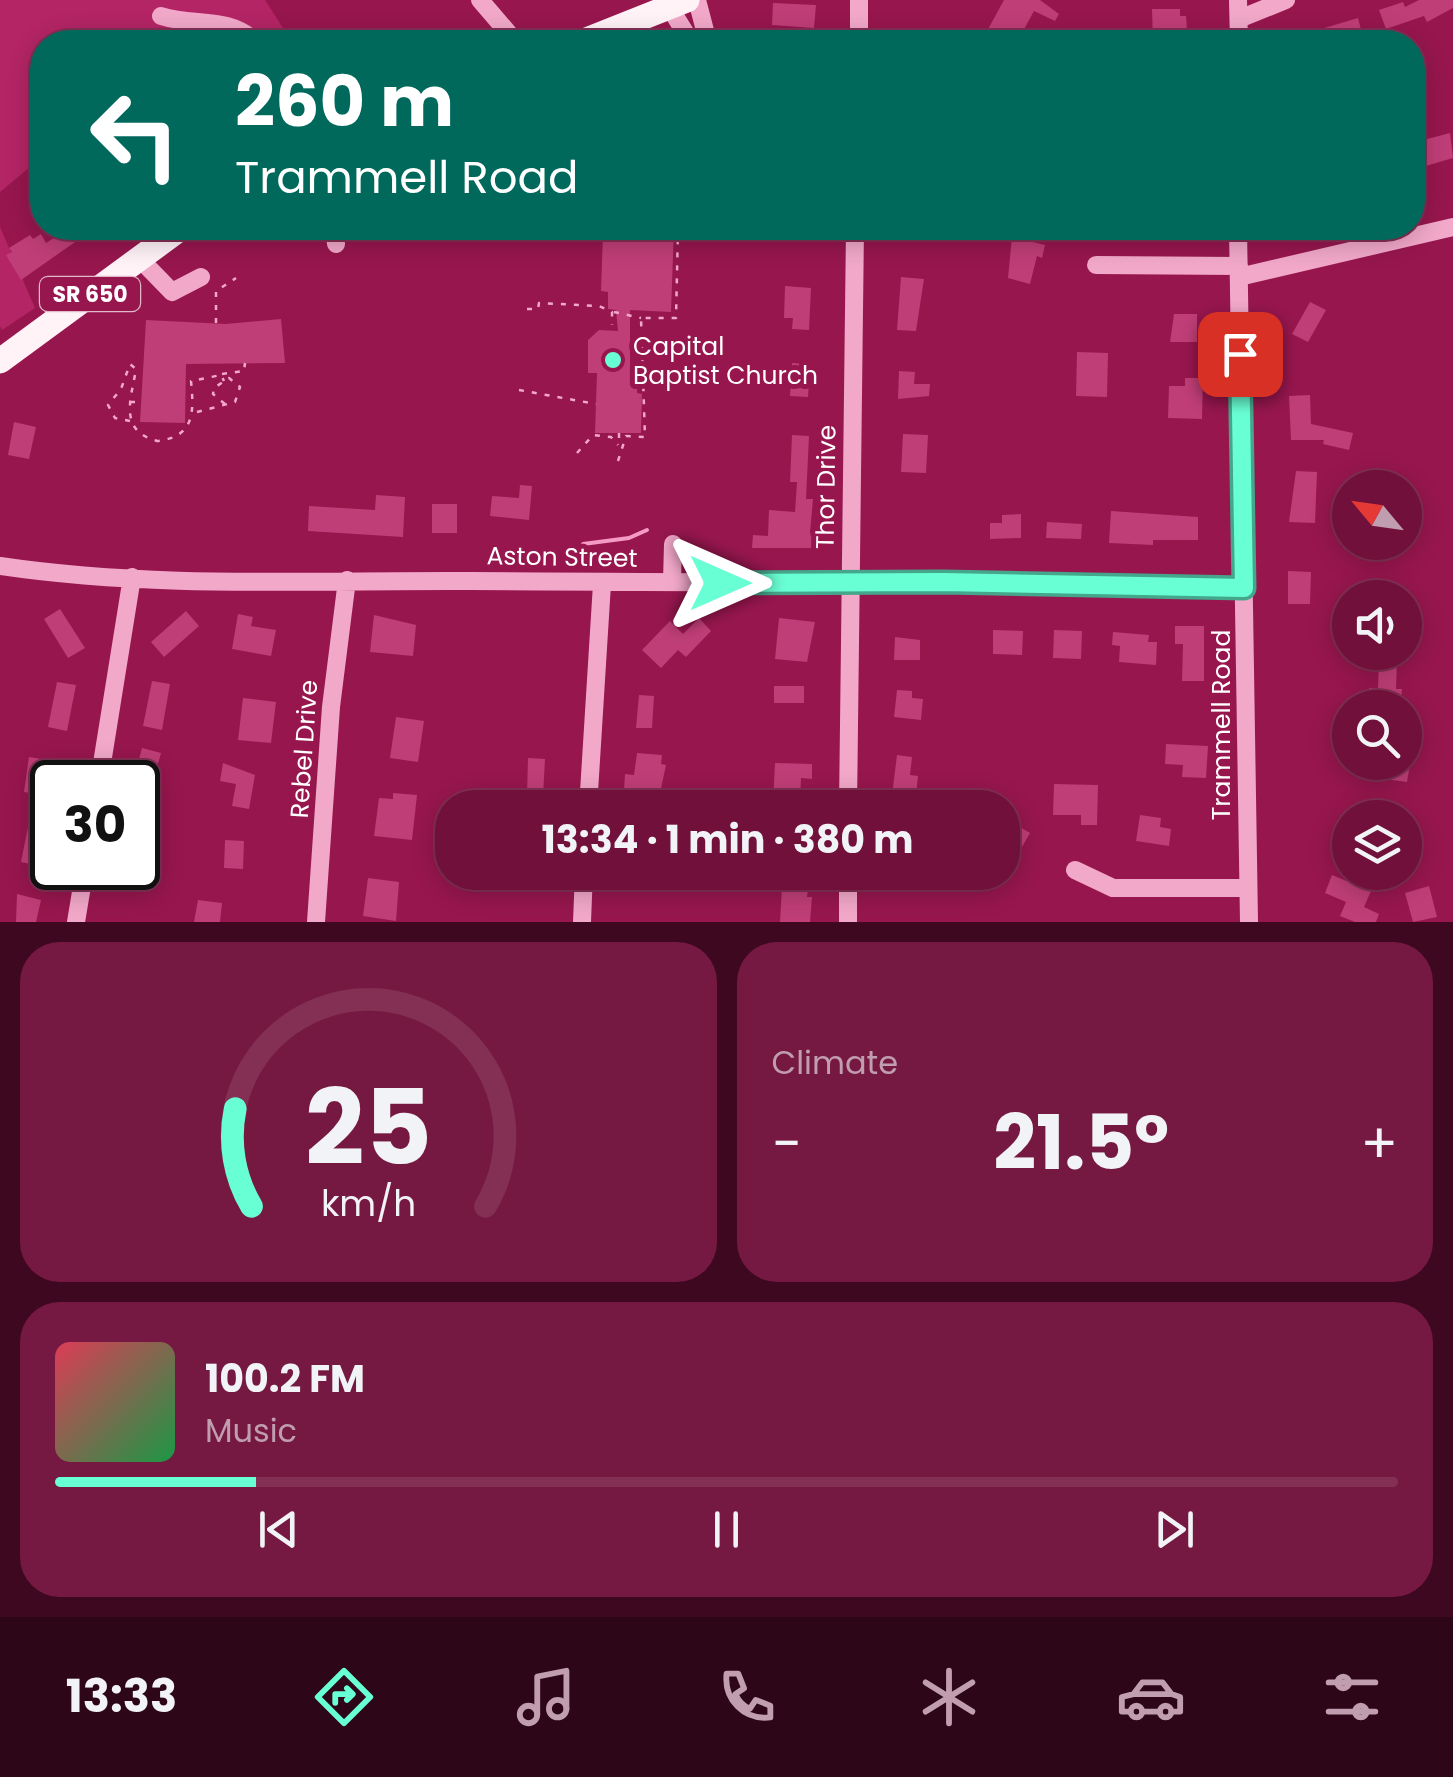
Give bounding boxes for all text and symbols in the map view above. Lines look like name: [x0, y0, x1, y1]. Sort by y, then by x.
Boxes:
text: 260 m: [235, 52, 454, 151]
icon: left: [70, 70, 200, 200]
text: Trammell Road: [235, 146, 578, 209]
road number: SR 650: [40, 277, 140, 311]
pin: [1198, 312, 1283, 397]
icon: arrive: [1213, 327, 1268, 382]
place label: Capital Baptist Church: [633, 329, 818, 393]
marker: Capital Baptist Church: [602, 349, 624, 371]
street label: Thor Drive: [807, 425, 845, 549]
north arrow: [1332, 470, 1422, 560]
map controls: [1332, 470, 1422, 890]
position arrow: [668, 531, 772, 635]
street label: Aston Street: [486, 538, 638, 576]
button: sound: [1332, 580, 1422, 670]
street label: Trammell Road: [1204, 630, 1239, 820]
street label: Rebel Drive: [282, 679, 326, 819]
button: search: [1332, 690, 1422, 780]
speed limit sign: 30: [30, 760, 160, 890]
button: layers: [1332, 800, 1422, 890]
text: 13:34 · 1 min · 380 m: [542, 813, 913, 866]
text: Climate: [772, 1040, 898, 1085]
text: 25: [305, 1055, 432, 1200]
text: 21.5°: [993, 1090, 1169, 1195]
text: −: [772, 1105, 802, 1182]
text: +: [1360, 1105, 1398, 1182]
text: km/h: [321, 1178, 416, 1229]
text: 100.2 FM: [205, 1352, 365, 1405]
text: Music: [205, 1408, 297, 1453]
icon: previous: [251, 1502, 306, 1557]
icon: pause: [699, 1502, 754, 1557]
icon: next: [1147, 1502, 1202, 1557]
icon: directions: [309, 1662, 379, 1732]
icon: music: [511, 1662, 581, 1732]
icon: phone: [712, 1662, 782, 1732]
icon: climate: [914, 1662, 984, 1732]
icon: car: [1116, 1662, 1186, 1732]
icon: filters: [1317, 1662, 1387, 1732]
text: 13:33: [66, 1665, 177, 1728]

